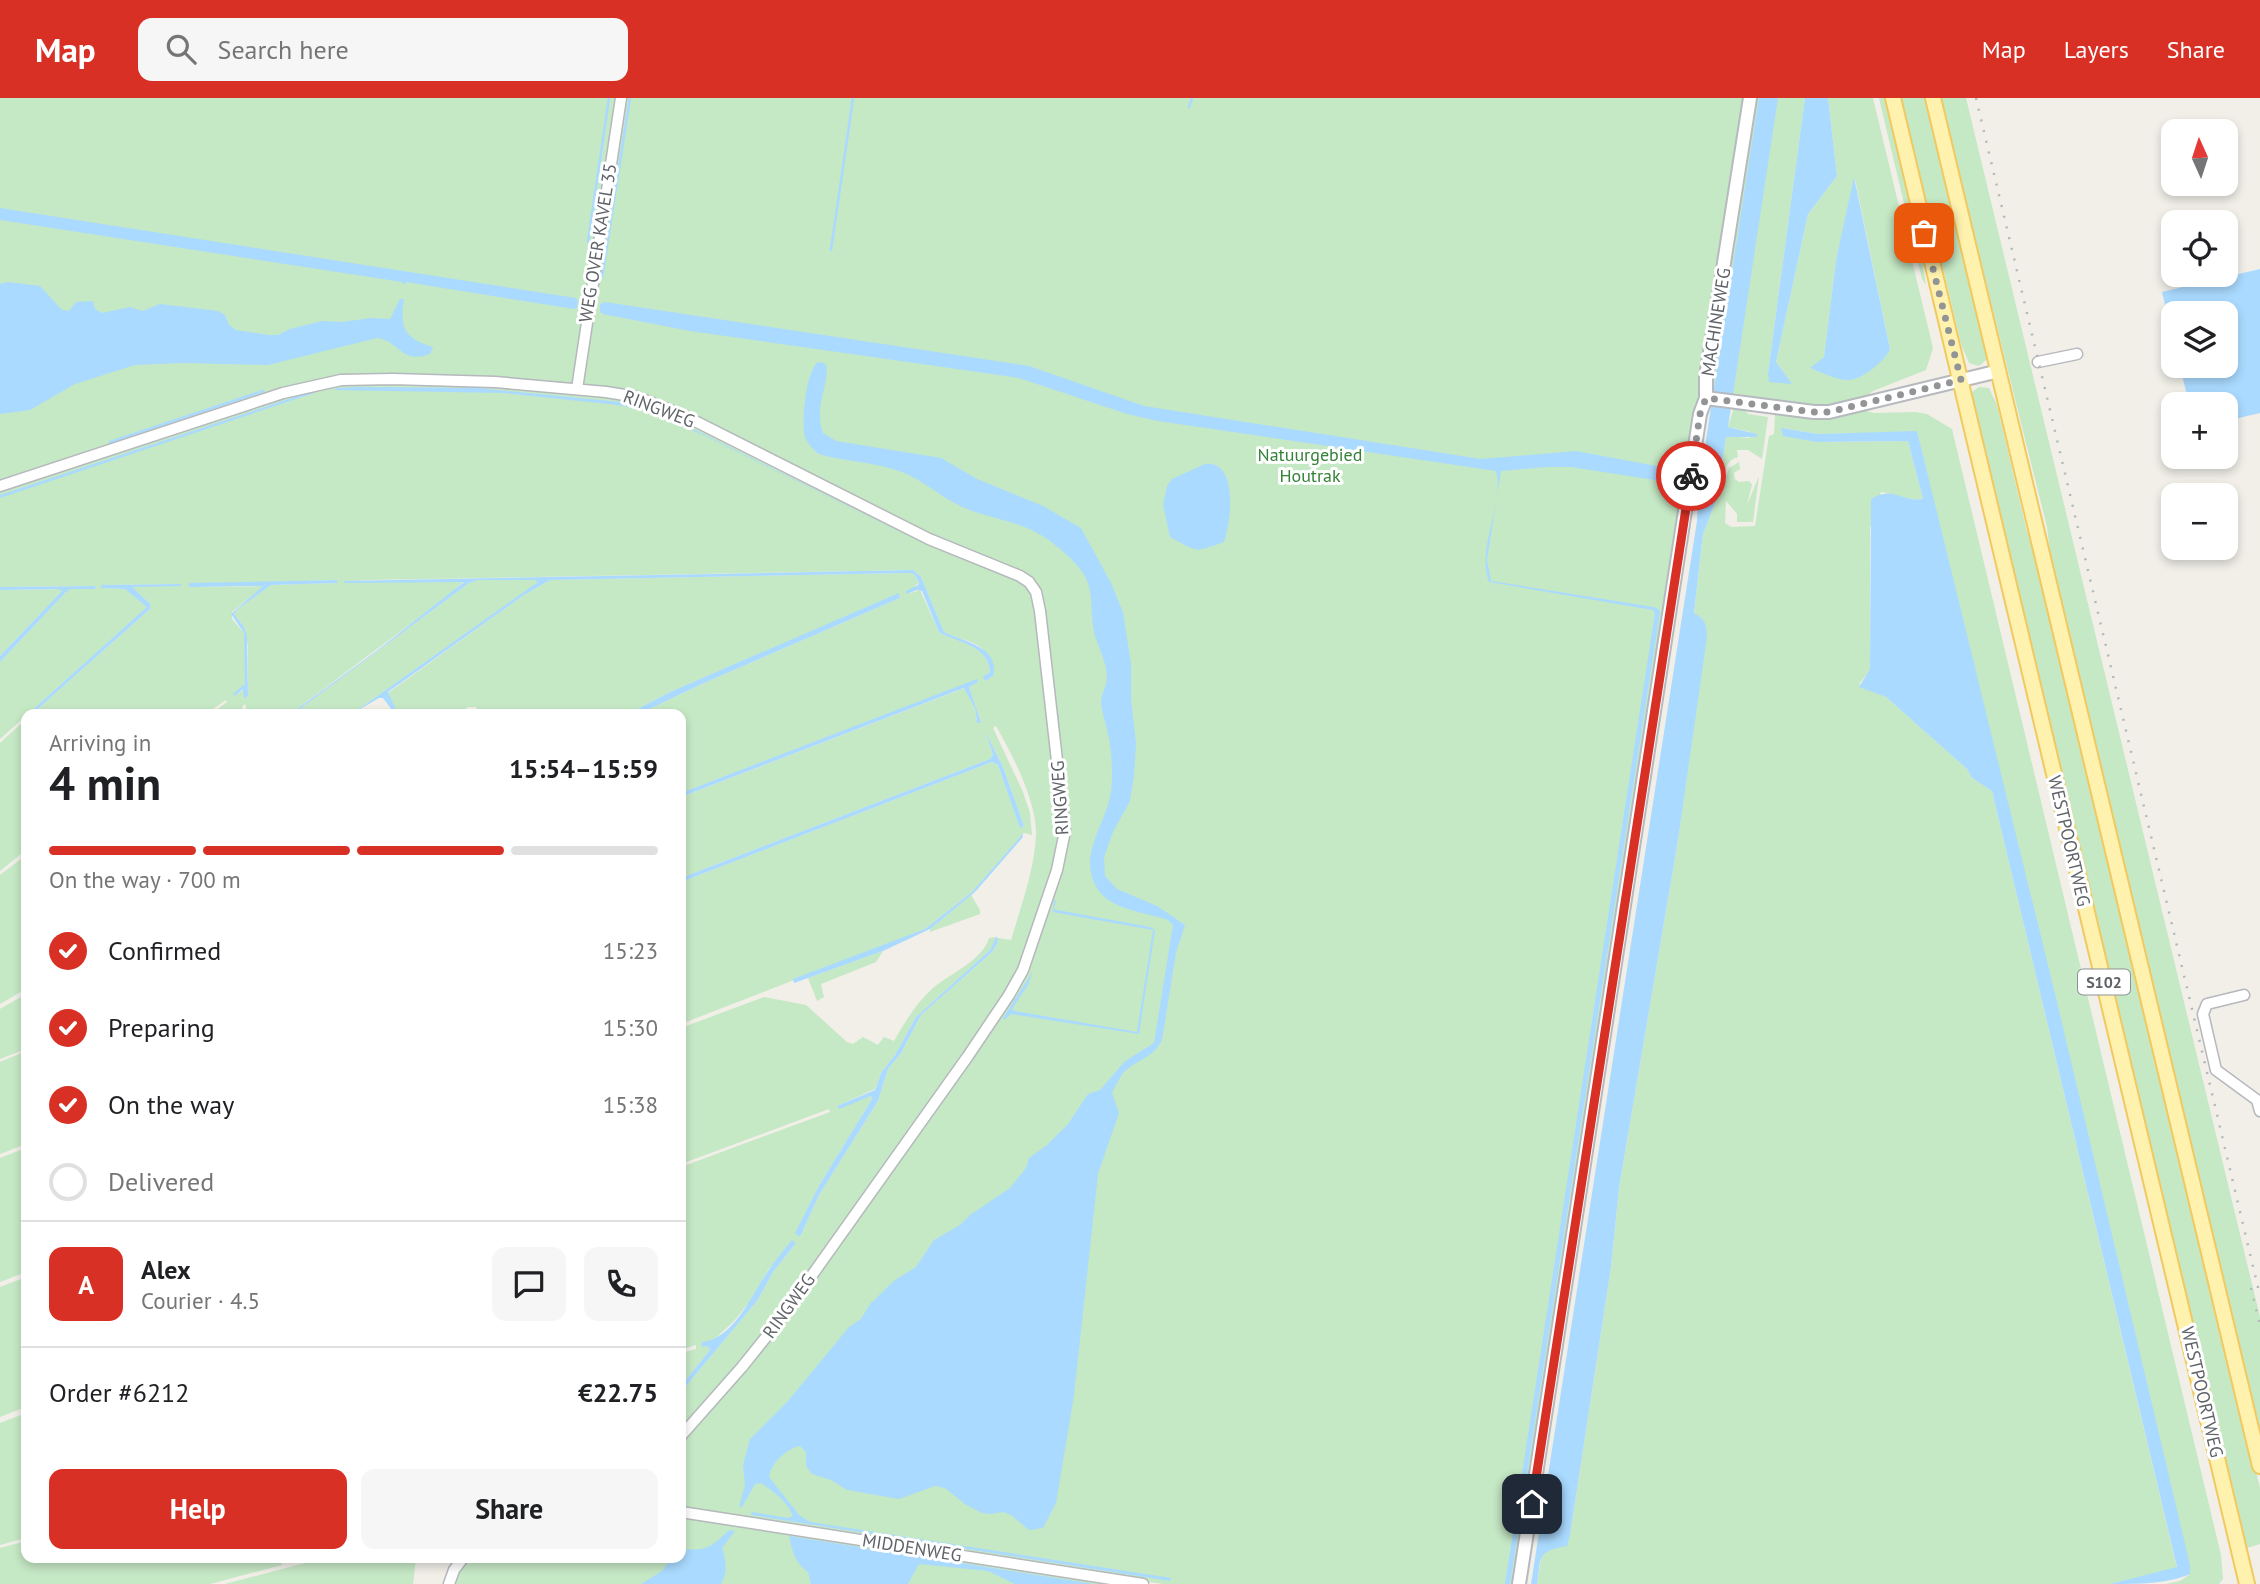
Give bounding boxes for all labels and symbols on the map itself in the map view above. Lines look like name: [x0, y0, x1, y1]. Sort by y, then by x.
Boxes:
north arrow: [2161, 119, 2238, 196]
street label: WEG OVER KAVEL 35: [574, 162, 621, 324]
pin: [1894, 203, 1954, 263]
street label: MACHINEWEG: [1696, 266, 1735, 378]
street label: RINGWEG: [620, 384, 698, 433]
courier: [1656, 441, 1726, 511]
park label: Natuurgebied Houtrak: [1258, 443, 1362, 487]
street label: RINGWEG: [1045, 760, 1074, 836]
street label: WESTPOORTWEG: [2043, 773, 2096, 909]
road number: S102: [2078, 970, 2130, 995]
street label: RINGWEG: [757, 1269, 820, 1343]
street label: WESTPOORTWEG: [2176, 1324, 2229, 1460]
pin: [1502, 1474, 1562, 1534]
street label: MIDDENWEG: [861, 1528, 963, 1567]

